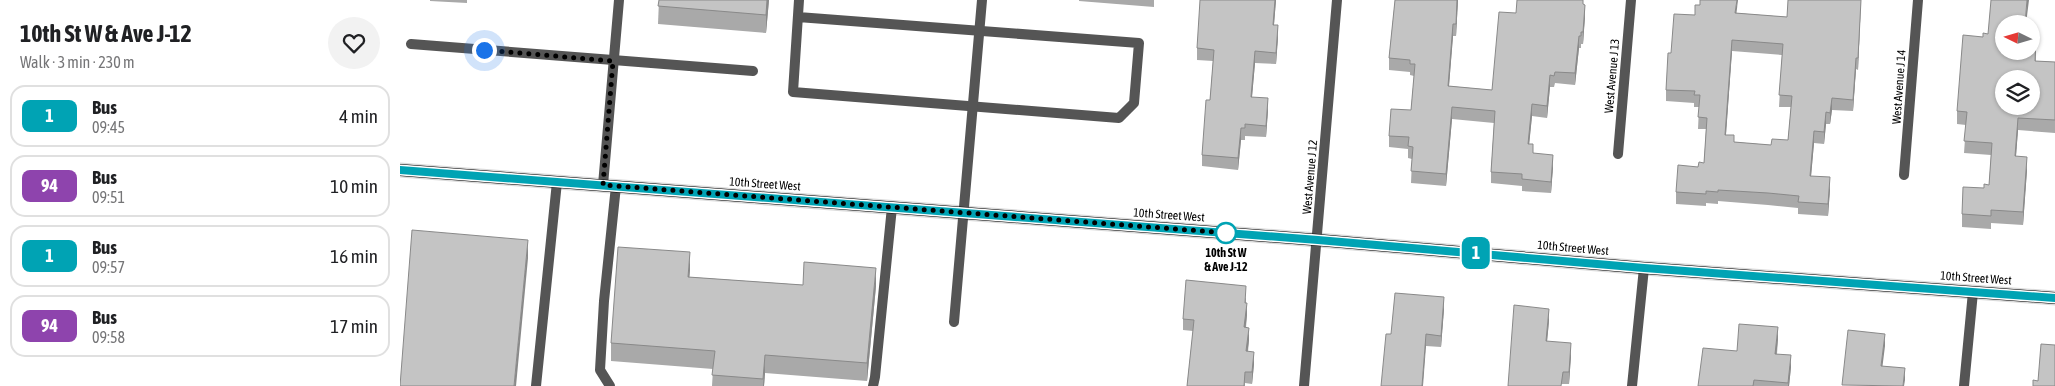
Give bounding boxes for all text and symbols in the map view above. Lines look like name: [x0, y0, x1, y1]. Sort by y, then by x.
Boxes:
north arrow: [1995, 15, 2040, 60]
map controls: [1995, 15, 2040, 115]
button: heart: [328, 17, 380, 69]
text: 10th St W & Ave J-12: [20, 20, 192, 47]
your location: [472, 38, 497, 63]
street label: West Avenue J 13: [1602, 38, 1622, 114]
street label: West Avenue J 14: [1889, 49, 1909, 125]
text: Walk · 3 min · 230 m: [20, 53, 134, 71]
button: layers: [1995, 70, 2040, 115]
text: Bus: [92, 96, 117, 118]
text: 1: [45, 105, 54, 126]
text: 4 min: [339, 105, 378, 127]
text: 09:45: [92, 118, 125, 136]
street label: West Avenue J 12: [1300, 139, 1320, 215]
text: Bus: [92, 166, 117, 188]
text: 94: [41, 175, 58, 196]
text: 10 min: [330, 175, 378, 197]
street label: 10th Street West: [729, 175, 802, 194]
text: 09:51: [92, 188, 125, 206]
street label: 10th Street West: [1133, 206, 1206, 225]
marker: 10th St W & Ave J-12: [1215, 222, 1237, 244]
text: Bus: [92, 236, 117, 258]
line badge: 1: [1460, 237, 1492, 269]
street label: 10th Street West: [1537, 238, 1610, 258]
text: 1: [1472, 242, 1480, 263]
text: 1: [45, 245, 54, 266]
text: 16 min: [330, 245, 378, 267]
place label: 10th St W & Ave J-12: [1204, 246, 1248, 274]
text: 09:57: [92, 258, 125, 276]
street label: 10th Street West: [1940, 269, 2013, 288]
text: Bus: [92, 306, 117, 328]
text: 94: [41, 315, 58, 336]
text: 17 min: [330, 315, 378, 337]
text: 09:58: [92, 328, 125, 346]

